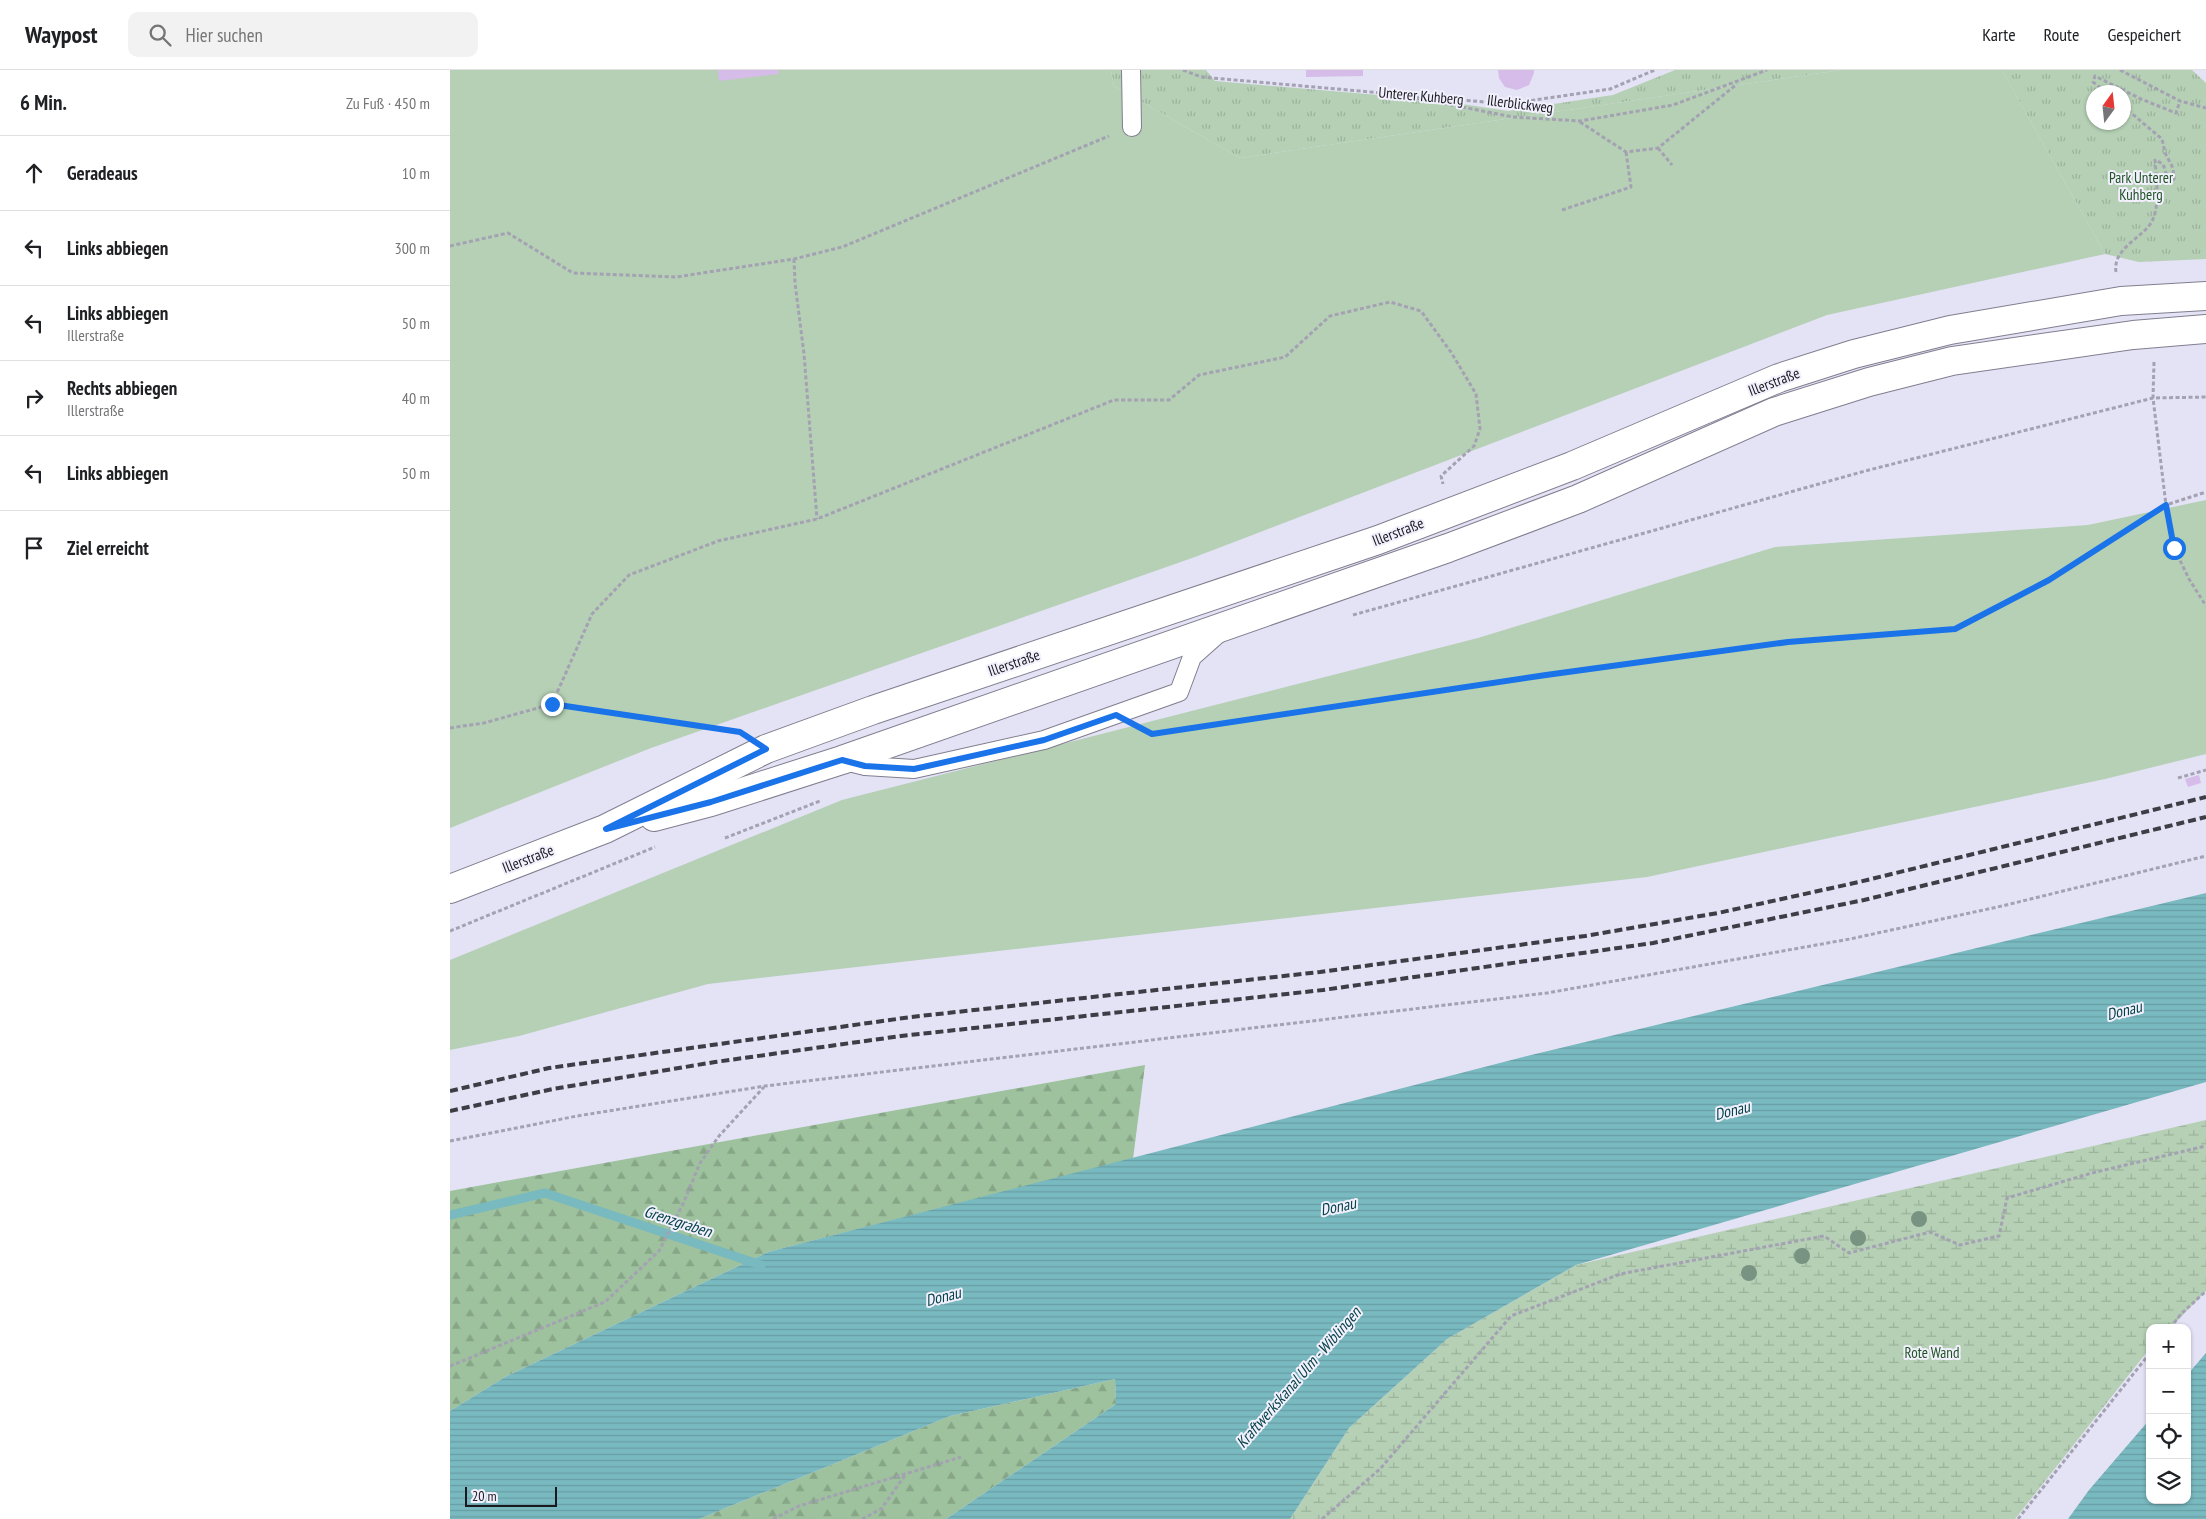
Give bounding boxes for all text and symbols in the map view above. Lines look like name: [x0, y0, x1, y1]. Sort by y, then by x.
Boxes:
search box: [128, 12, 478, 57]
text: Waypost: [25, 19, 98, 50]
icon: search: [146, 21, 174, 49]
text: Hier suchen: [186, 23, 263, 47]
text: Karte: [1982, 23, 2016, 46]
text: Route: [2044, 23, 2079, 46]
text: Gespeichert: [2107, 23, 2181, 46]
street label: Unterer Kuhberg: [1378, 82, 1465, 109]
north arrow: [2086, 85, 2131, 130]
text: 6 Min.: [20, 89, 67, 116]
street label: Illerblickweg: [1486, 90, 1554, 117]
text: Zu Fuß · 450 m: [346, 93, 430, 113]
icon: ahead: [20, 159, 48, 187]
text: Geradeaus: [67, 161, 138, 185]
text: 10 m: [402, 163, 430, 183]
park label: Park Unterer Kuhberg: [2109, 168, 2174, 204]
icon: left: [20, 234, 48, 262]
text: Links abbiegen: [67, 236, 168, 260]
text: 300 m: [395, 238, 430, 258]
text: Links abbiegen: [67, 301, 168, 325]
icon: left: [20, 309, 48, 337]
text: 50 m: [402, 313, 430, 333]
text: Illerstraße: [67, 325, 124, 345]
street label: Illerstraße: [1745, 363, 1802, 400]
text: Rechts abbiegen: [67, 376, 177, 400]
icon: right: [20, 384, 48, 412]
text: 40 m: [402, 388, 430, 408]
text: Illerstraße: [67, 400, 124, 420]
icon: left: [20, 459, 48, 487]
text: Links abbiegen: [67, 461, 168, 485]
text: 50 m: [402, 463, 430, 483]
street label: Illerstraße: [1369, 513, 1426, 550]
icon: arrive: [20, 534, 48, 562]
text: Ziel erreicht: [67, 536, 149, 560]
route start: [2163, 537, 2186, 560]
street label: Illerstraße: [985, 645, 1042, 680]
route end: [541, 693, 564, 716]
street label: Illerstraße: [499, 840, 556, 877]
water label: Donau: [2104, 996, 2145, 1024]
water label: Donau: [1712, 1096, 1753, 1124]
water label: Donau: [1318, 1192, 1359, 1219]
water label: Grenzgraben: [642, 1201, 715, 1242]
water label: Donau: [923, 1282, 964, 1310]
water label: Kraftwerkskanal Ulm - Wiblingen: [1231, 1302, 1365, 1452]
map controls: [2146, 1324, 2191, 1504]
button: +: [2146, 1324, 2191, 1369]
park label: Rote Wand: [1905, 1343, 1959, 1362]
button: −: [2146, 1369, 2191, 1414]
button: locate: [2146, 1414, 2191, 1459]
button: layers: [2146, 1459, 2191, 1504]
scale bar: [465, 1484, 558, 1507]
text: 20 m: [472, 1487, 497, 1505]

